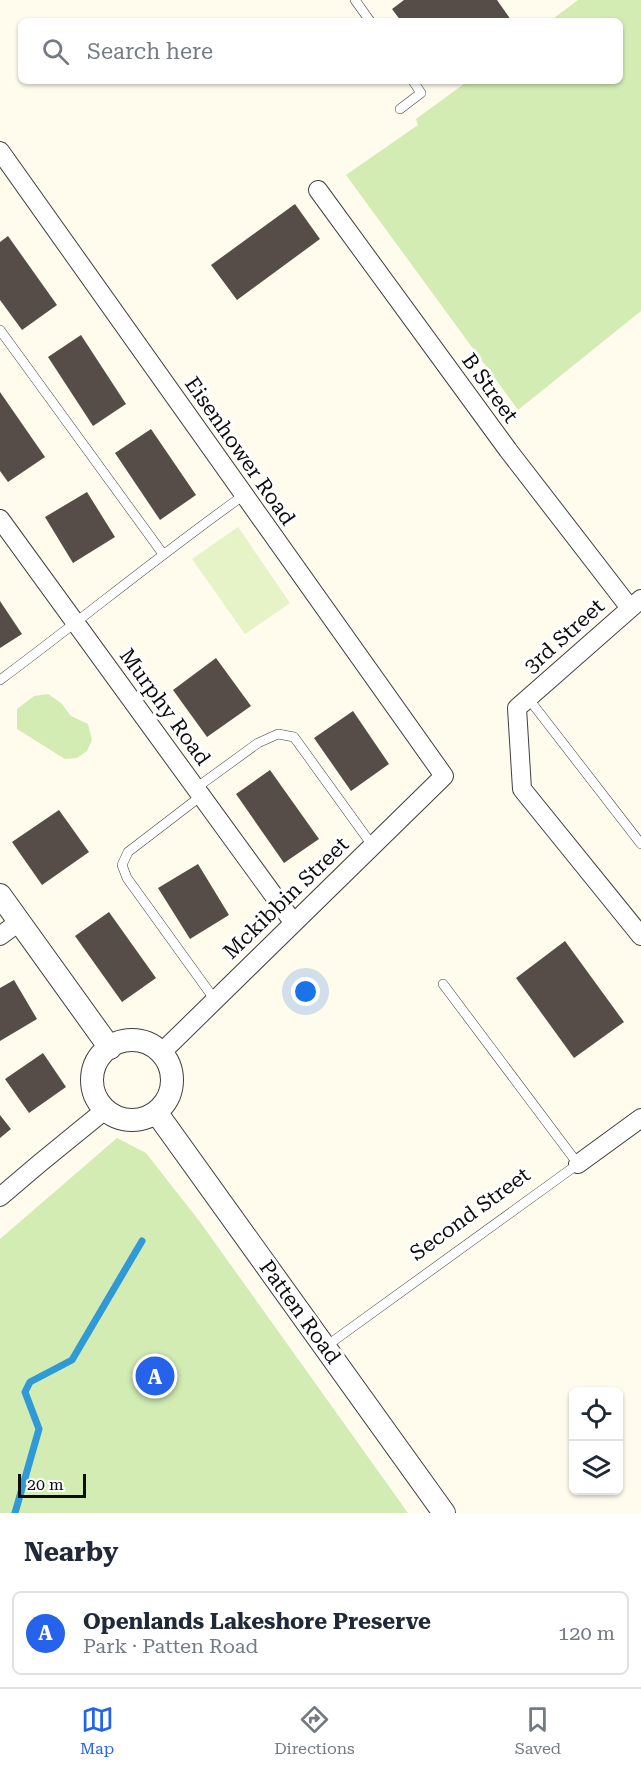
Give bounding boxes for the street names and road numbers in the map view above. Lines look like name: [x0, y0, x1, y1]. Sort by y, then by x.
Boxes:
street label: B Street: [457, 349, 523, 427]
street label: Eisenhower Road: [180, 372, 300, 530]
street label: 3rd Street: [519, 594, 609, 678]
street label: Murphy Road: [115, 644, 216, 770]
street label: Mckibbin Street: [219, 832, 354, 964]
street label: Second Street: [405, 1162, 535, 1266]
street label: Patten Road: [255, 1256, 346, 1369]

